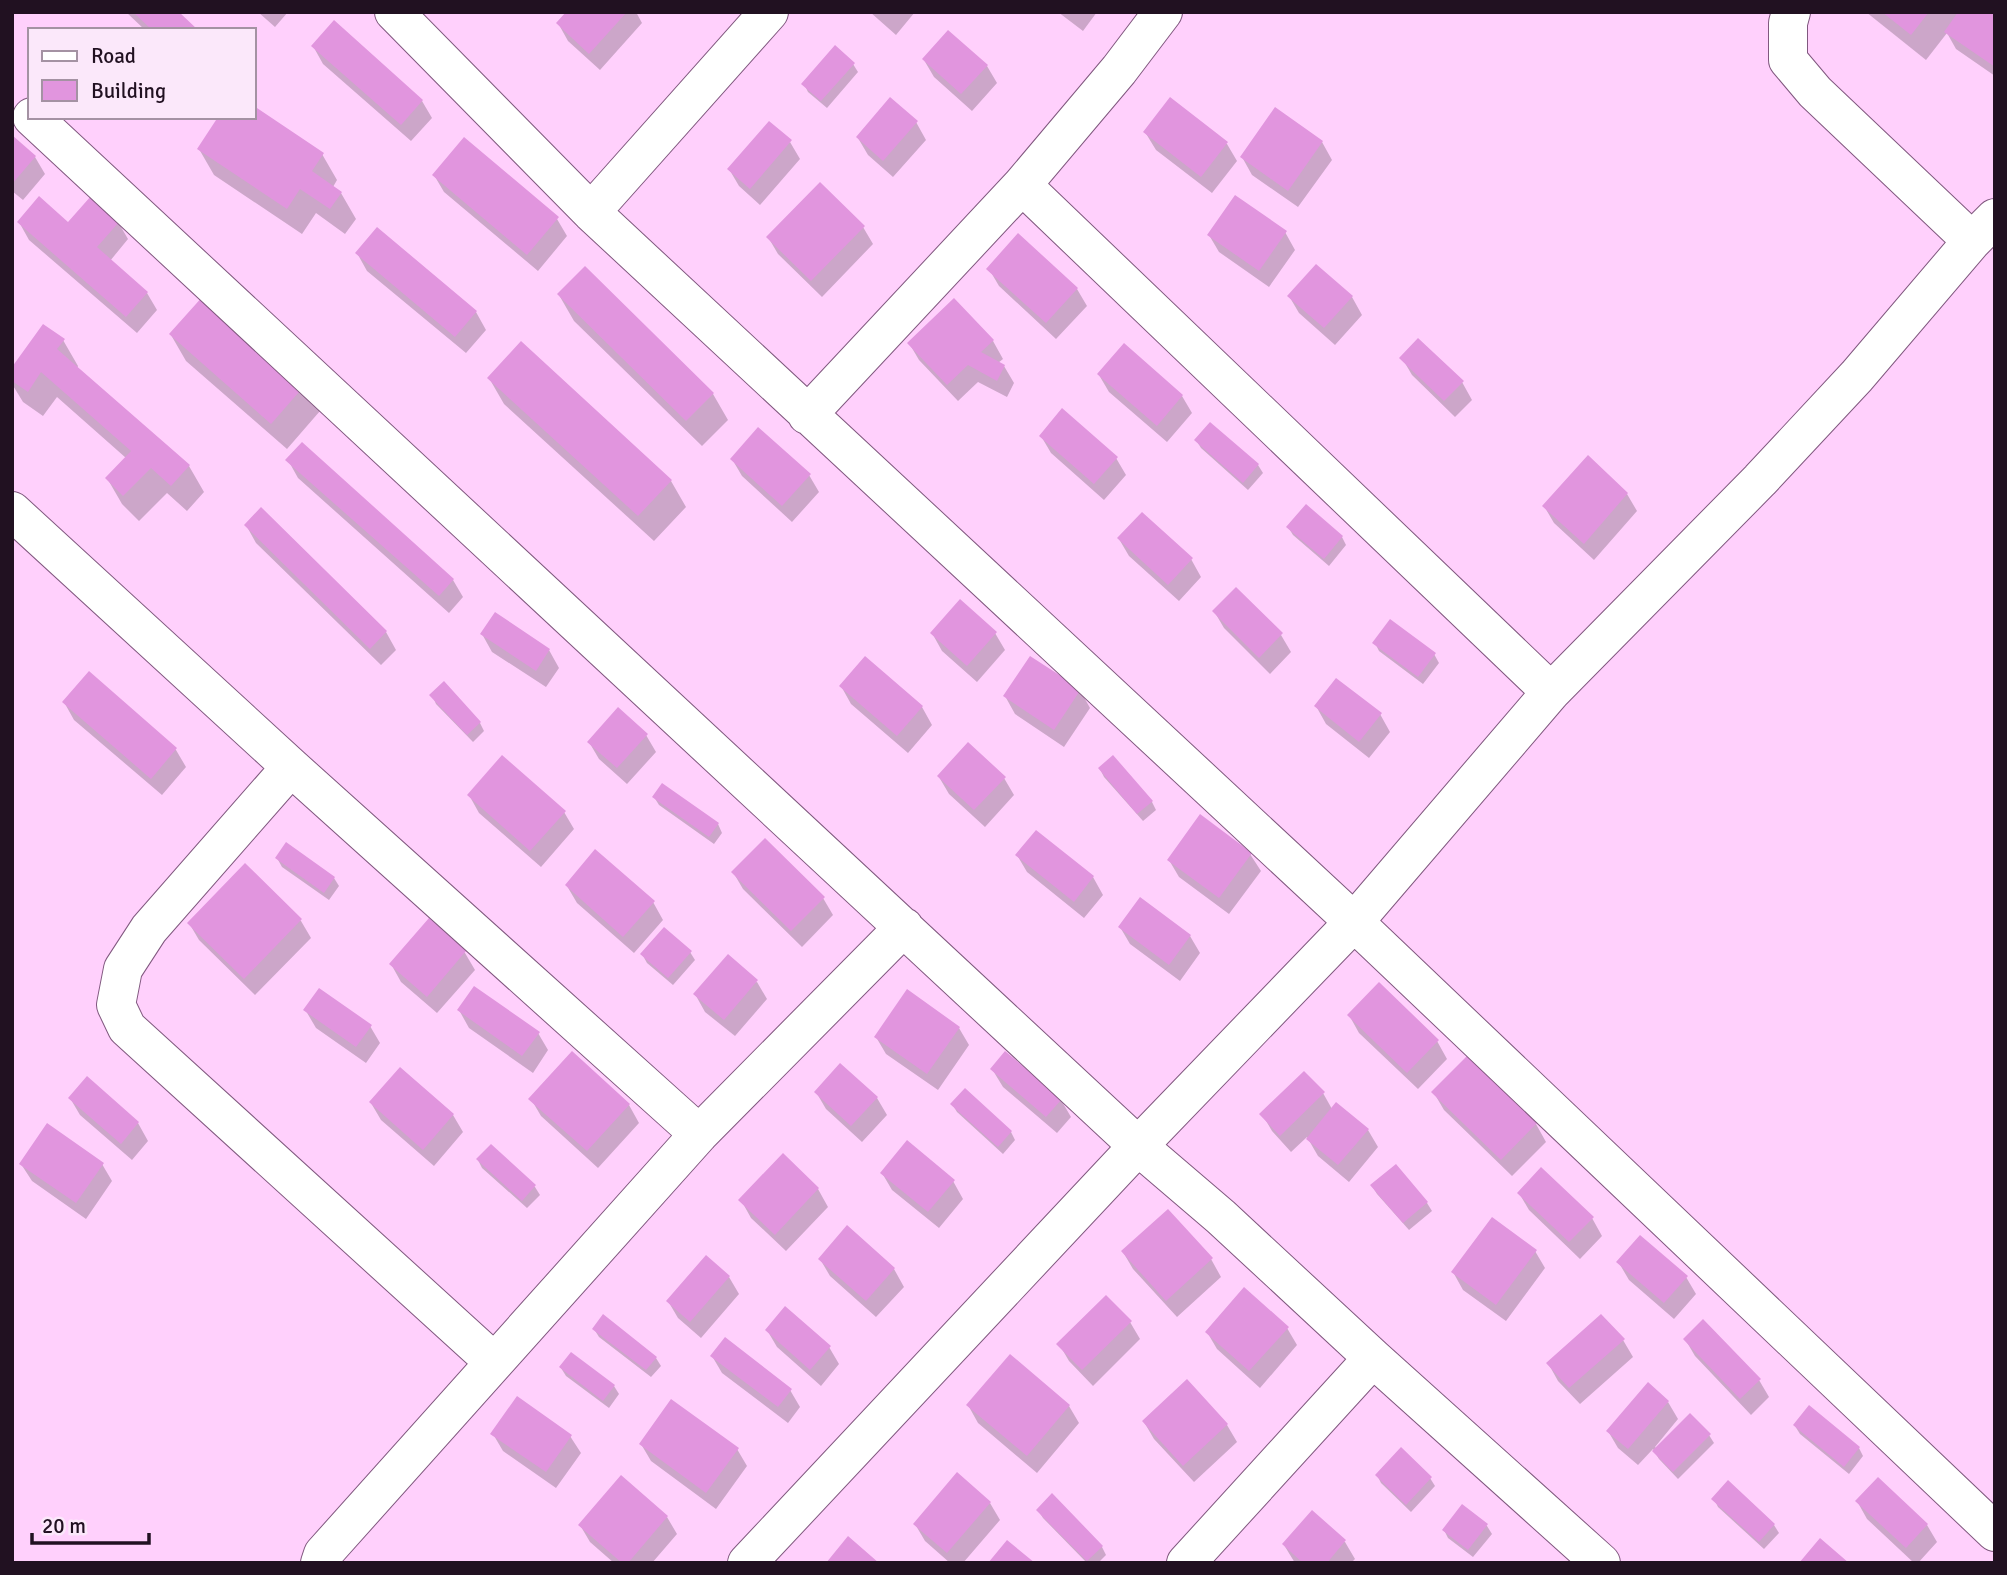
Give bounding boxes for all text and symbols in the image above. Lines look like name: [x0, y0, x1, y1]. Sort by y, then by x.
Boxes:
legend: [28, 28, 256, 119]
text: Road: [91, 43, 136, 69]
text: Building: [91, 78, 166, 104]
scale bar: [32, 1502, 149, 1546]
text: 20 m: [42, 1513, 86, 1539]

